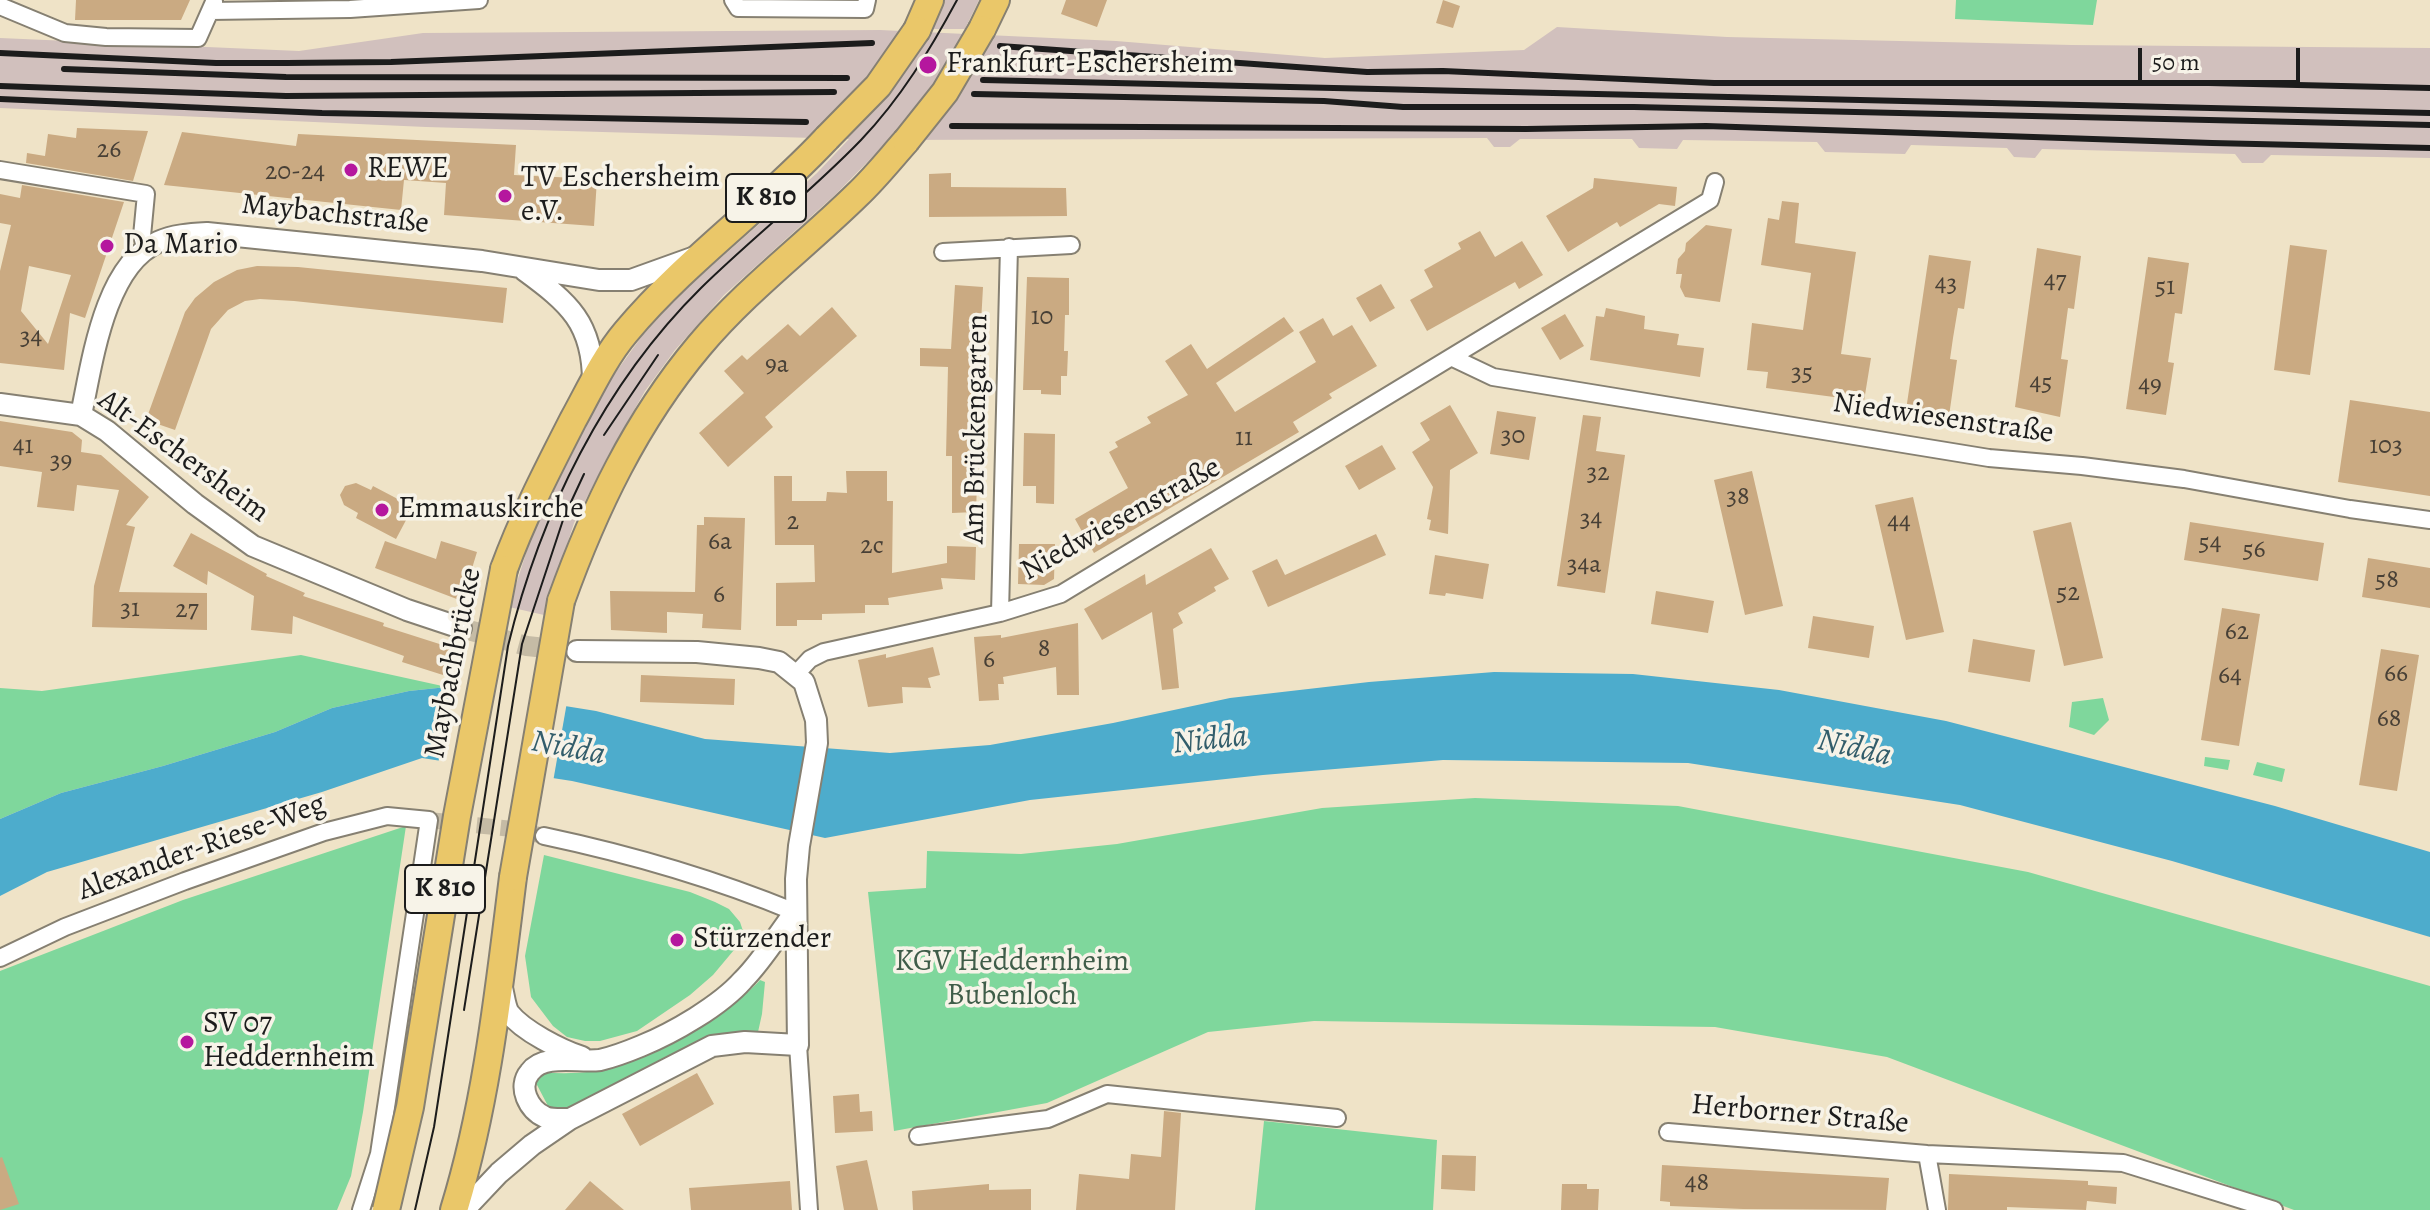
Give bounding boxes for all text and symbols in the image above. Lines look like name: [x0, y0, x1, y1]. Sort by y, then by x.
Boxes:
scale bar: [2142, 32, 2304, 82]
text: 50 m: [2152, 46, 2200, 78]
place label: Frankfurt-Eschersheim: [946, 47, 1234, 83]
marker: Frankfurt-Eschersheim: [917, 54, 939, 76]
house number: 26: [97, 135, 121, 167]
place label: REWE: [367, 152, 449, 188]
house number: 20-24: [265, 157, 325, 189]
marker: REWE: [342, 161, 360, 179]
place label: TV Eschersheim e.V.: [521, 161, 720, 232]
road number: K 810: [726, 174, 806, 222]
street label: Maybachstraße: [240, 187, 430, 243]
marker: TV Eschersheim e.V.: [496, 187, 514, 205]
place label: Da Mario: [123, 228, 238, 264]
marker: Da Mario: [98, 237, 116, 255]
house number: 47: [2044, 266, 2066, 298]
house number: 43: [1935, 269, 1957, 301]
house number: 51: [2155, 272, 2175, 304]
house number: 10: [1031, 302, 1053, 334]
street label: Am Brückengarten: [957, 314, 997, 544]
house number: 34: [20, 322, 42, 354]
house number: 9a: [765, 350, 789, 382]
house number: 35: [1791, 358, 1813, 390]
house number: 45: [2030, 368, 2052, 400]
house number: 49: [2138, 370, 2162, 402]
street label: Alt-Eschersheim: [90, 383, 276, 531]
street label: Niedwiesenstraße: [1830, 386, 2056, 452]
house number: 30: [1501, 421, 1525, 453]
house number: 11: [1235, 423, 1253, 455]
house number: 41: [13, 431, 33, 463]
house number: 103: [2369, 431, 2403, 463]
house number: 39: [50, 446, 72, 478]
street label: Niedwiesenstraße: [1015, 450, 1227, 590]
house number: 32: [1586, 458, 1610, 490]
house number: 38: [1726, 482, 1750, 514]
place label: Emmauskirche: [398, 492, 584, 528]
marker: Emmauskirche: [373, 501, 391, 519]
house number: 34: [1580, 504, 1602, 536]
house number: 2: [787, 507, 799, 539]
house number: 44: [1887, 507, 1911, 539]
house number: 6a: [708, 527, 732, 559]
house number: 54: [2199, 528, 2221, 560]
house number: 2c: [860, 531, 884, 563]
house number: 56: [2242, 535, 2266, 567]
house number: 34a: [1567, 550, 1601, 582]
street label: Maybachbrücke: [418, 565, 490, 761]
house number: 58: [2375, 565, 2399, 597]
house number: 52: [2056, 578, 2080, 610]
house number: 6: [713, 580, 725, 612]
house number: 31: [120, 594, 140, 626]
house number: 27: [175, 595, 199, 627]
house number: 62: [2225, 617, 2249, 649]
house number: 8: [1038, 634, 1050, 666]
house number: 6: [983, 645, 995, 677]
house number: 66: [2384, 659, 2408, 691]
house number: 64: [2218, 661, 2242, 693]
house number: 68: [2377, 704, 2401, 736]
water label: Nidda: [1171, 718, 1249, 764]
water label: Nidda: [1813, 722, 1895, 776]
water label: Nidda: [528, 723, 608, 775]
street label: Alexander-Riese-Weg: [73, 787, 331, 909]
road number: K 810: [405, 865, 485, 913]
place label: Stürzender: [693, 922, 831, 958]
marker: Stürzender: [668, 931, 686, 949]
park label: KGV Heddernheim Bubenloch: [895, 945, 1129, 1016]
place label: SV 07 Heddernheim: [203, 1007, 375, 1078]
marker: SV 07 Heddernheim: [178, 1033, 196, 1051]
street label: Herborner Straße: [1690, 1088, 1910, 1142]
house number: 48: [1685, 1168, 1709, 1200]

